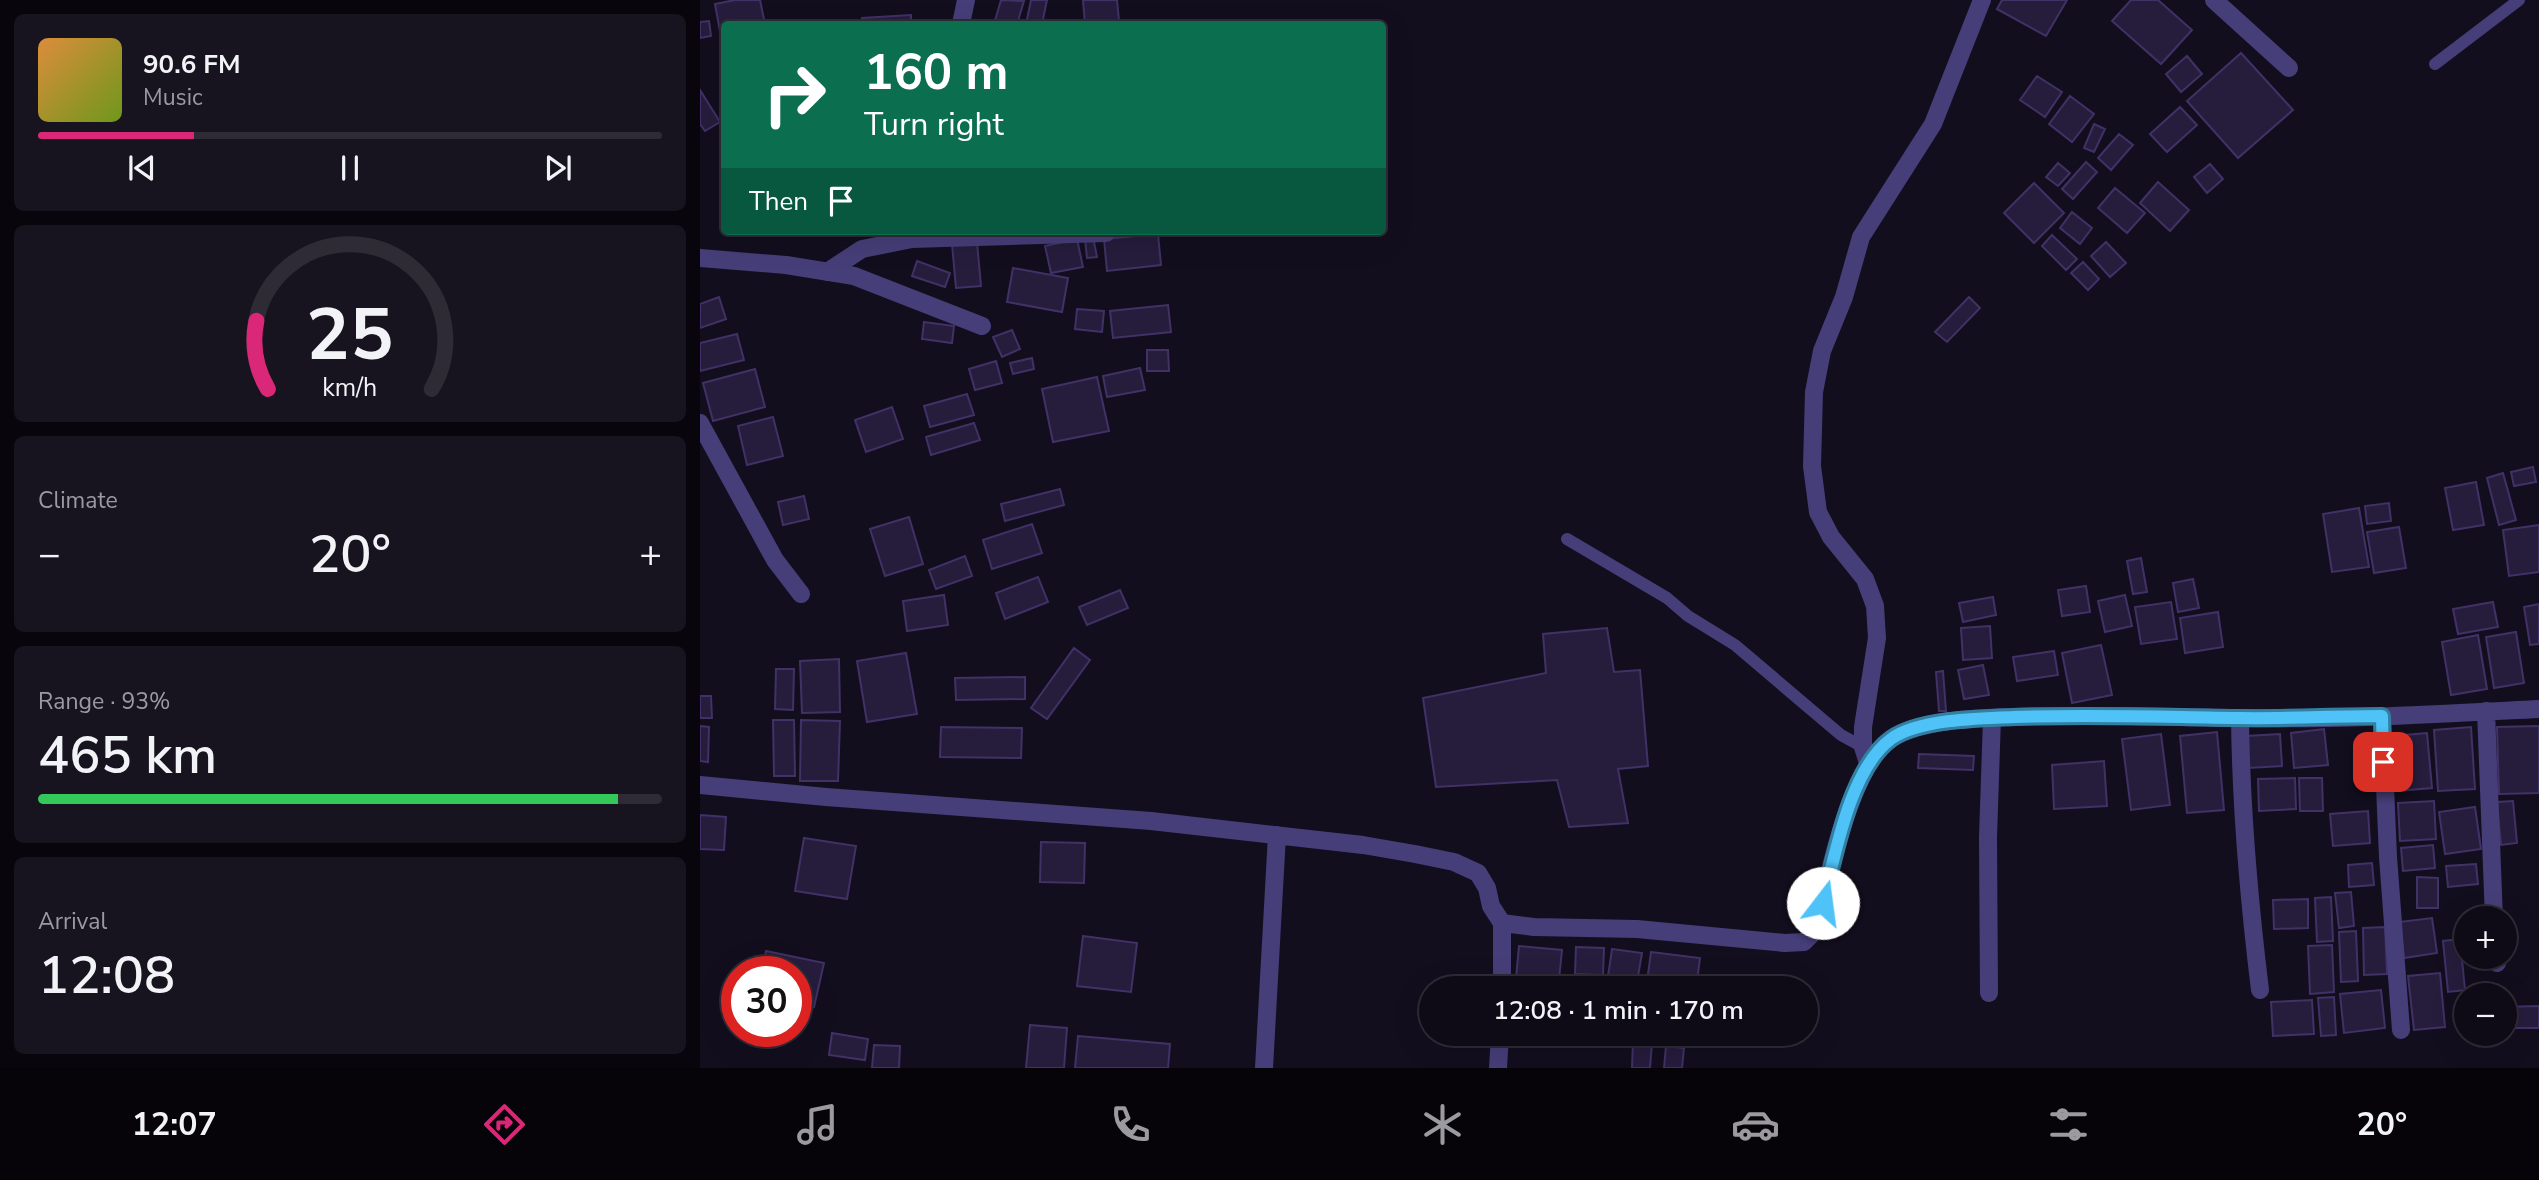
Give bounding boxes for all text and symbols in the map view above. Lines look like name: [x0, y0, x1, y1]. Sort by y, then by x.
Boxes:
text: 160 m: [864, 39, 1008, 106]
text: 90.6 FM: [143, 47, 240, 82]
icon: right: [749, 49, 840, 140]
text: Music: [143, 82, 203, 113]
text: Turn right: [864, 103, 1004, 146]
icon: previous: [123, 149, 161, 187]
icon: pause: [331, 149, 369, 187]
icon: next: [539, 149, 577, 187]
icon: arrive: [822, 182, 860, 220]
text: Then: [749, 184, 808, 219]
text: 25: [306, 286, 394, 386]
text: km/h: [322, 371, 378, 405]
text: Climate: [38, 485, 118, 516]
text: 20°: [309, 519, 391, 590]
text: −: [38, 529, 61, 580]
text: +: [639, 529, 662, 580]
text: Range · 93%: [38, 686, 170, 717]
text: 465 km: [38, 720, 217, 791]
pin: [2353, 732, 2413, 792]
icon: arrive: [2364, 743, 2402, 781]
position arrow: [1786, 866, 1860, 940]
text: Arrival: [38, 906, 107, 937]
map controls: [2454, 906, 2517, 1046]
button: +: [2454, 906, 2517, 969]
text: 12:08: [38, 940, 175, 1011]
speed limit sign: 30: [721, 956, 812, 1047]
button: −: [2454, 983, 2517, 1046]
text: 12:08 · 1 min · 170 m: [1493, 993, 1744, 1028]
icon: directions: [480, 1100, 529, 1149]
icon: music: [793, 1100, 842, 1149]
icon: phone: [1106, 1100, 1155, 1149]
icon: climate: [1418, 1100, 1467, 1149]
icon: car: [1731, 1100, 1780, 1149]
icon: filters: [2044, 1100, 2093, 1149]
text: 12:07: [132, 1103, 217, 1146]
text: 20°: [2357, 1103, 2407, 1146]

